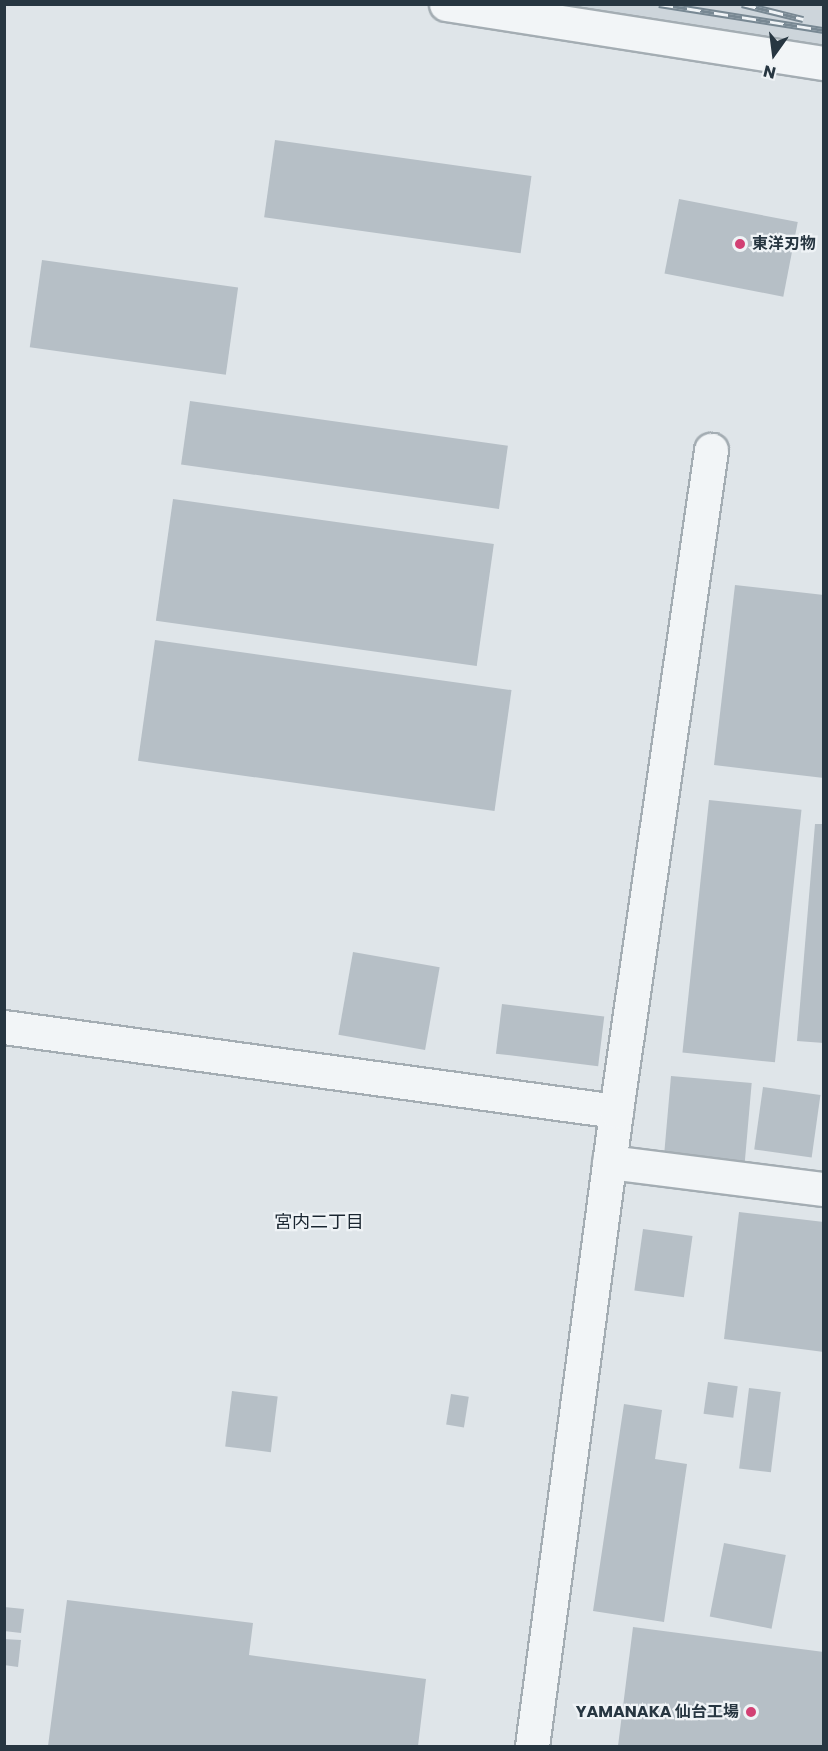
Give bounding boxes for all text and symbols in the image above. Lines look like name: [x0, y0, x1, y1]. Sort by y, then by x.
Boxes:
north arrow: [744, 24, 804, 84]
text: N: [761, 59, 778, 85]
place label: 東洋刃物: [752, 234, 816, 254]
marker: 東洋刃物: [733, 237, 747, 251]
district label: 宮内二丁目: [274, 1211, 364, 1233]
place label: YAMANAKA 仙台工場: [576, 1702, 739, 1722]
marker: YAMANAKA 仙台工場: [744, 1705, 758, 1719]

